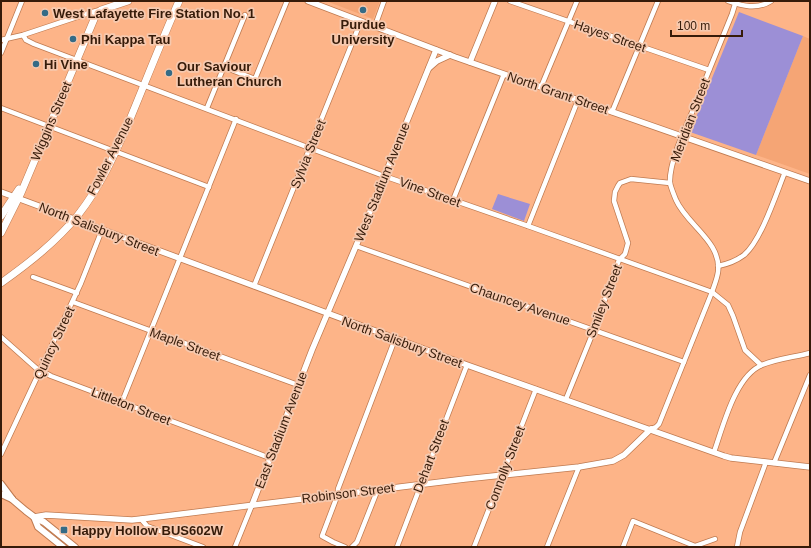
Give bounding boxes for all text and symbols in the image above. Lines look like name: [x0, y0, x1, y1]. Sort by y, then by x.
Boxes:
marker: Purdue University: [358, 5, 368, 15]
place label: West Lafayette Fire Station No. 1: [53, 6, 255, 21]
marker: West Lafayette Fire Station No. 1: [40, 8, 50, 18]
scale bar: [671, 12, 742, 38]
place label: Purdue University: [332, 17, 395, 47]
street label: Hayes Street: [572, 17, 648, 55]
text: 100 m: [677, 19, 710, 33]
place label: Phi Kappa Tau: [81, 32, 170, 47]
marker: Phi Kappa Tau: [68, 34, 78, 44]
place label: Hi Vine: [44, 57, 88, 72]
marker: Hi Vine: [31, 59, 41, 69]
place label: Our Saviour Lutheran Church: [177, 59, 282, 89]
marker: Our Saviour Lutheran Church: [164, 68, 174, 78]
street label: North Grant Street: [505, 69, 611, 118]
street label: Meridian Street: [667, 76, 713, 164]
street label: Wiggins Street: [28, 79, 75, 163]
street label: Fowler Avenue: [84, 114, 136, 198]
street label: Sylvia Street: [287, 117, 329, 191]
street label: West Stadium Avenue: [351, 120, 413, 244]
street label: Vine Street: [397, 174, 463, 210]
street label: North Salisbury Street: [37, 199, 161, 259]
street label: Smiley Street: [583, 262, 625, 340]
street label: Chauncey Avenue: [468, 280, 572, 328]
street label: Quincy Street: [31, 304, 78, 382]
street label: North Salisbury Street: [340, 313, 465, 371]
street label: Maple Street: [148, 324, 223, 364]
street label: East Stadium Avenue: [252, 369, 310, 491]
street label: Littleton Street: [89, 384, 173, 428]
street label: Dehart Street: [410, 417, 452, 495]
street label: Connolly Street: [482, 423, 528, 512]
street label: Robinson Street: [301, 480, 396, 506]
place label: Happy Hollow BUS602W: [72, 523, 224, 538]
marker: Happy Hollow BUS602W: [59, 525, 69, 535]

